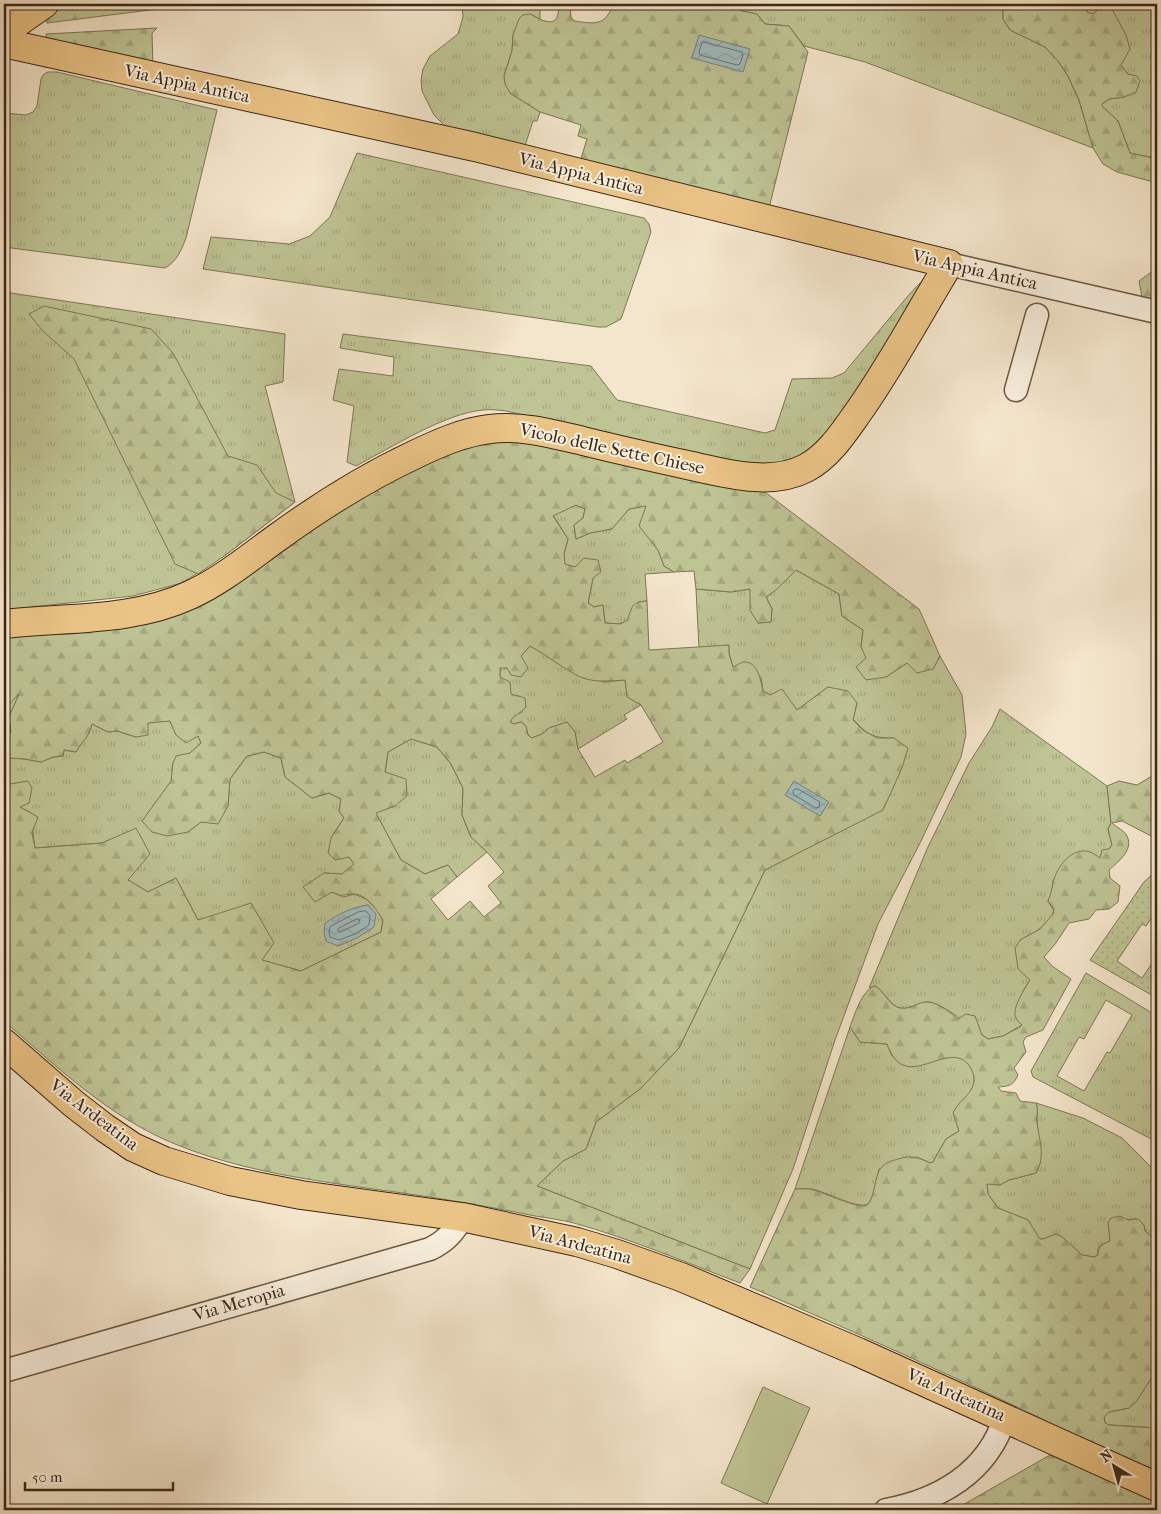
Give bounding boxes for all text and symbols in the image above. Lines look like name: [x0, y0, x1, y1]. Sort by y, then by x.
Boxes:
street label: Via Appia Antica: [121, 60, 252, 108]
street label: Via Appia Antica: [516, 148, 646, 200]
street label: Via Appia Antica: [909, 245, 1040, 295]
street label: Vicolo delle Sette Chiese: [517, 419, 706, 479]
street label: Via Ardeatina: [45, 1074, 143, 1156]
street label: Via Ardeatina: [525, 1221, 634, 1269]
street label: Via Meropia: [190, 1280, 288, 1326]
street label: Via Ardeatina: [902, 1363, 1009, 1426]
north arrow: [1088, 1442, 1138, 1492]
text: N: [1097, 1446, 1116, 1466]
scale bar: [25, 1459, 172, 1491]
text: 50 m: [32, 1468, 63, 1486]

